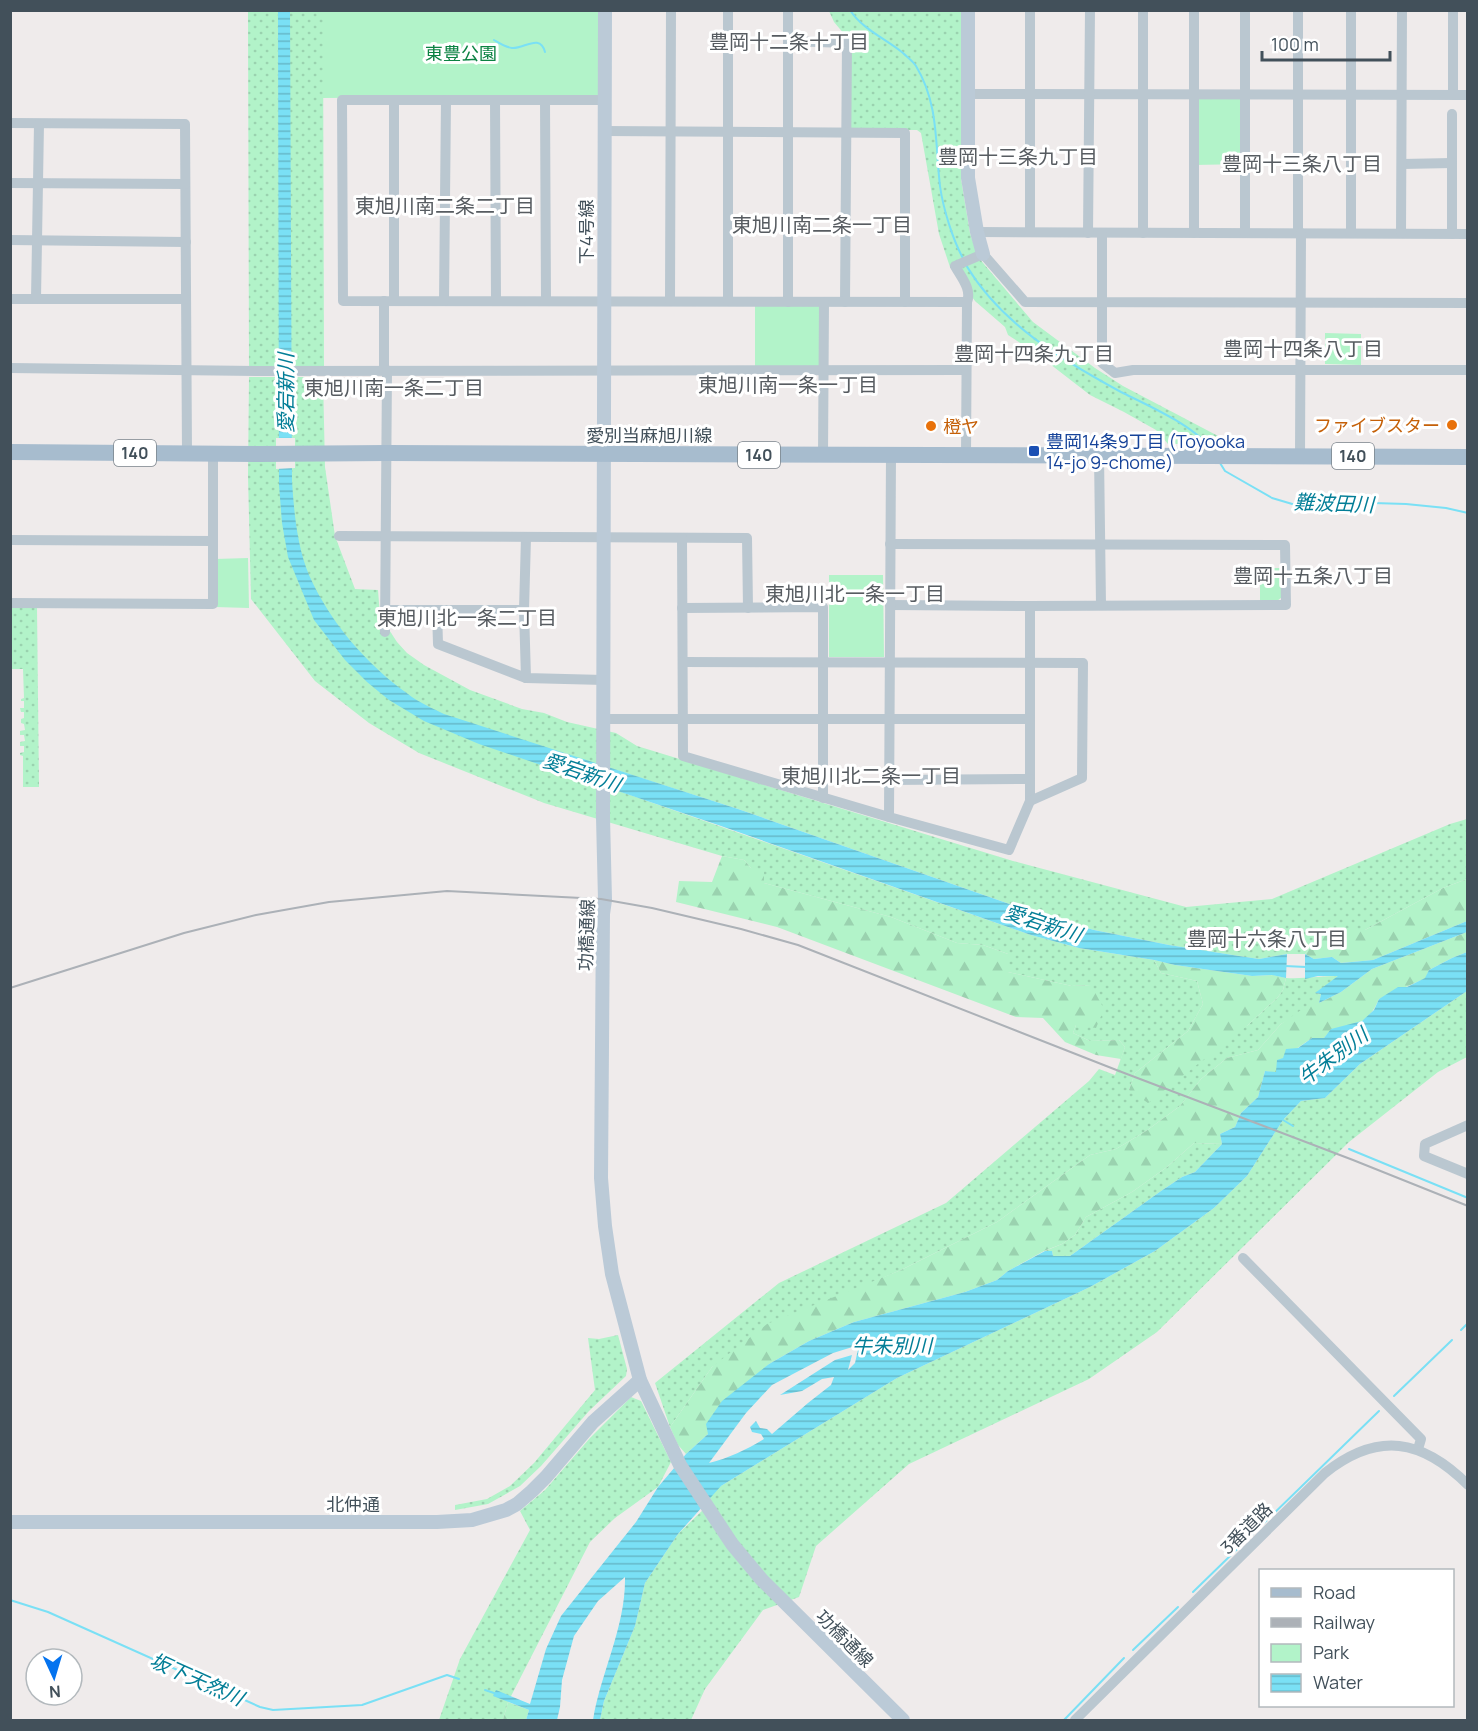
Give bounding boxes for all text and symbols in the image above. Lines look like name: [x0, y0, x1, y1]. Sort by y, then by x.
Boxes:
scale bar: [1262, 24, 1390, 62]
district label: 豊岡十二条十丁目: [709, 28, 869, 55]
text: 100 m: [1271, 32, 1319, 56]
park label: 東豊公園: [425, 41, 497, 65]
district label: 豊岡十三条九丁目: [938, 143, 1098, 170]
district label: 豊岡十三条八丁目: [1222, 150, 1382, 177]
district label: 東旭川南二条二丁目: [355, 192, 535, 219]
street label: 下4号線: [574, 200, 598, 264]
district label: 東旭川南二条一丁目: [732, 211, 912, 238]
district label: 豊岡十四条八丁目: [1223, 335, 1383, 362]
district label: 豊岡十四条九丁目: [954, 340, 1114, 367]
water label: 愛宕新川: [272, 351, 299, 433]
district label: 東旭川南一条一丁目: [698, 371, 878, 398]
district label: 東旭川南一条二丁目: [304, 374, 484, 401]
place label: ファイブスター: [1314, 413, 1440, 437]
place label: 橙ヤ: [943, 414, 979, 438]
marker: ファイブスター: [1445, 418, 1459, 432]
marker: 橙ヤ: [924, 419, 938, 433]
street label: 愛別当麻旭川線: [586, 423, 712, 447]
place label: 豊岡14条9丁目 (Toyooka 14-jo 9-chome): [1046, 429, 1245, 474]
road number: 140: [114, 440, 156, 466]
road number: 140: [738, 442, 780, 468]
road number: 140: [1332, 443, 1374, 469]
marker: 豊岡14条9丁目 (Toyooka 14-jo 9-chome): [1027, 444, 1041, 458]
water label: 難波田川: [1294, 488, 1376, 518]
district label: 豊岡十五条八丁目: [1233, 562, 1393, 589]
district label: 東旭川北一条一丁目: [765, 580, 945, 607]
district label: 東旭川北一条二丁目: [377, 604, 557, 631]
water label: 愛宕新川: [540, 746, 626, 798]
district label: 東旭川北二条一丁目: [781, 762, 961, 789]
water label: 愛宕新川: [1001, 898, 1087, 949]
street label: 功橋通線: [573, 899, 599, 971]
district label: 豊岡十六条八丁目: [1187, 925, 1347, 952]
water label: 牛朱別川: [1293, 1020, 1375, 1091]
water label: 牛朱別川: [852, 1332, 934, 1359]
street label: 北仲通: [326, 1492, 380, 1516]
street label: 3番道路: [1215, 1497, 1277, 1559]
legend: [1259, 1569, 1454, 1707]
text: Road: [1313, 1580, 1356, 1604]
street label: 功橋通線: [811, 1604, 879, 1672]
text: Railway: [1313, 1610, 1375, 1634]
text: Park: [1313, 1640, 1350, 1664]
water label: 坂下天然川: [146, 1646, 250, 1712]
north arrow: [24, 1647, 84, 1707]
text: Water: [1313, 1670, 1363, 1694]
text: N: [49, 1681, 62, 1703]

